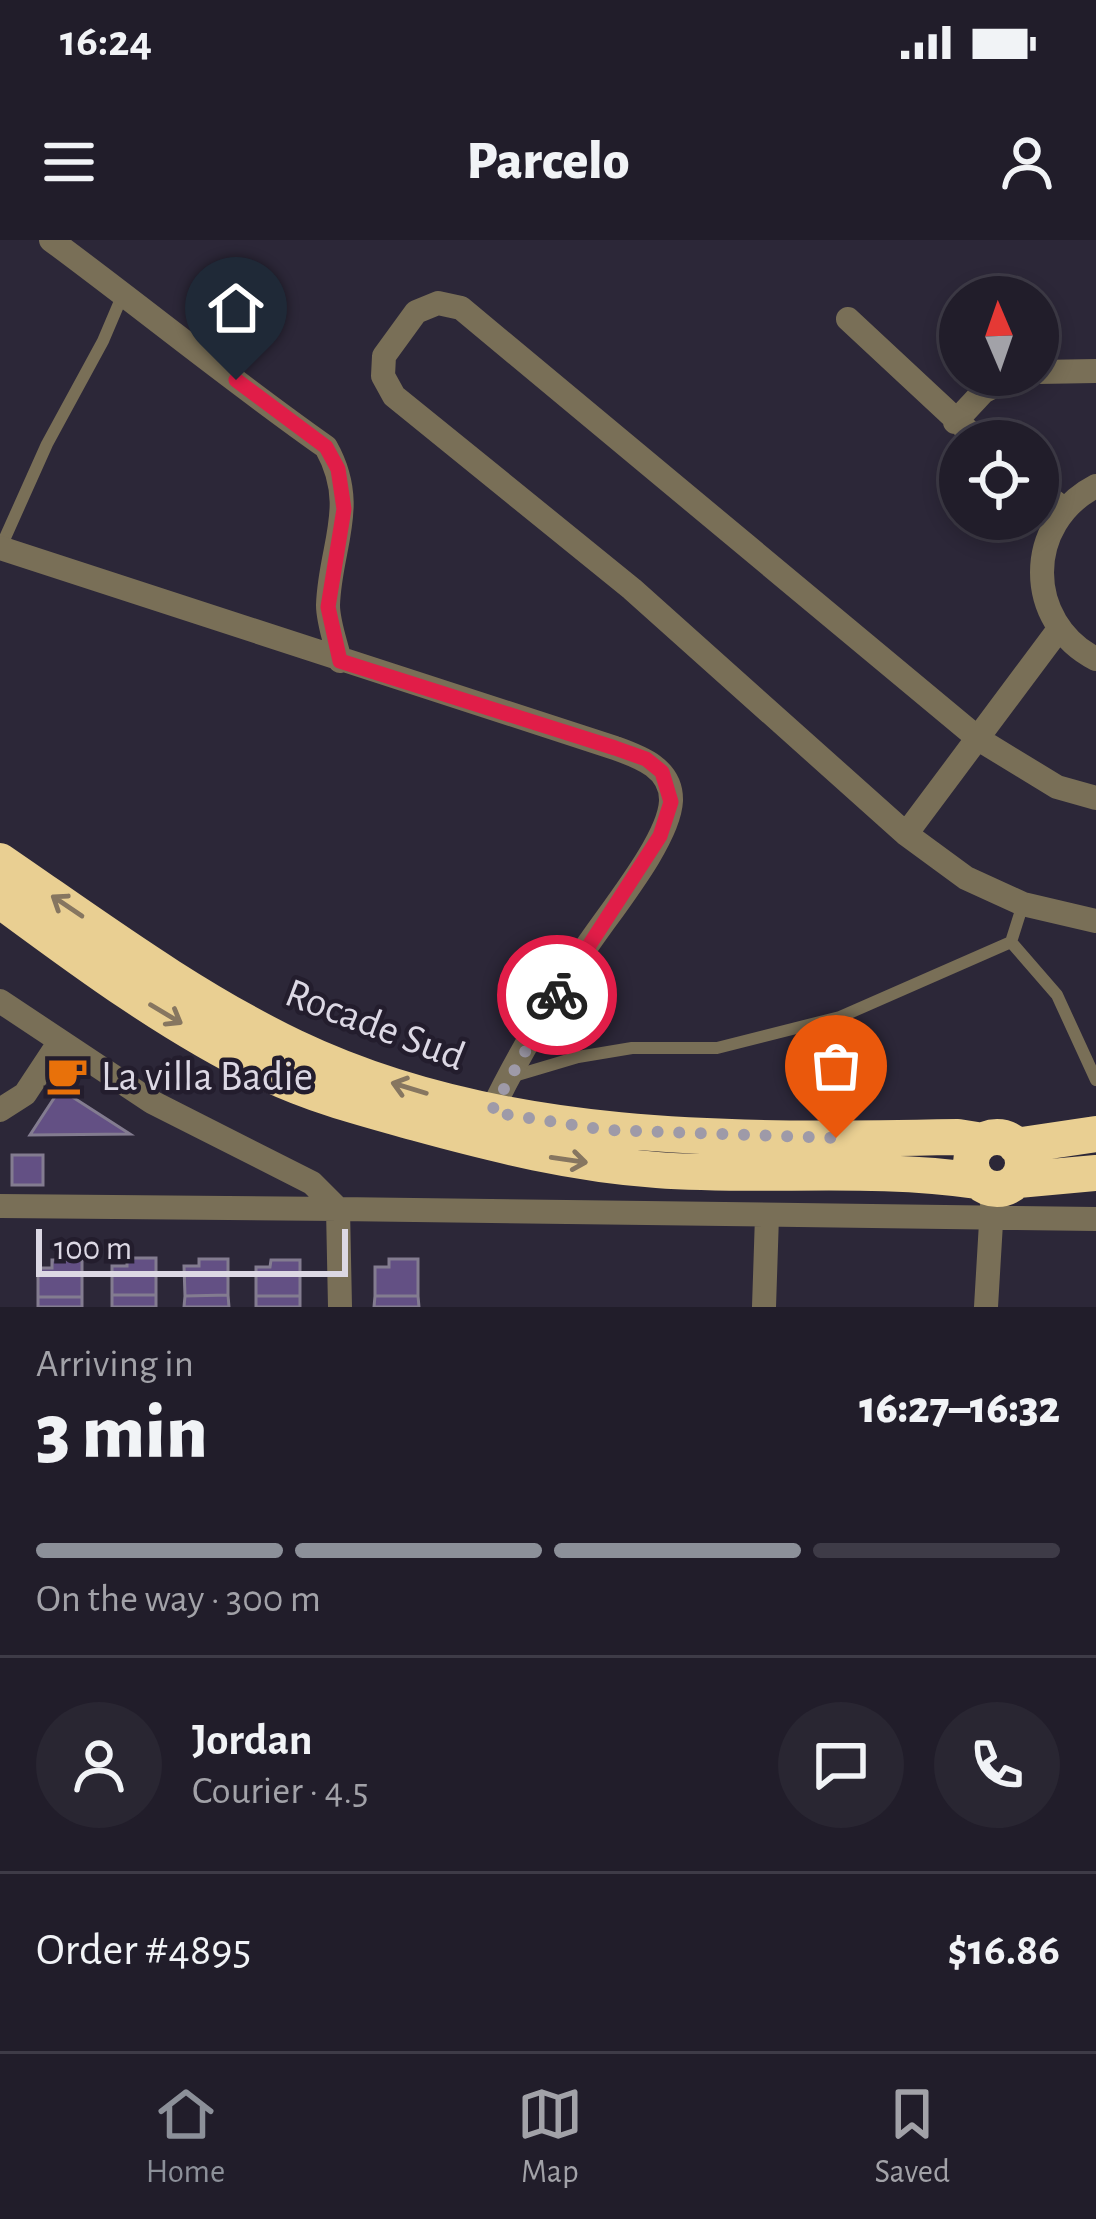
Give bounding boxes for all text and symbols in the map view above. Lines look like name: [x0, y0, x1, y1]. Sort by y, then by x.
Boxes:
text: 16:24: [60, 19, 152, 64]
icon: menu: [36, 129, 102, 195]
icon: person: [994, 129, 1060, 195]
text: Parcelo: [467, 135, 629, 189]
pin: [185, 257, 287, 380]
icon: home: [203, 275, 269, 341]
north arrow: [939, 276, 1059, 396]
map controls: [939, 276, 1059, 540]
button: locate: [939, 420, 1059, 540]
one-way arrow: [50, 894, 84, 919]
courier: [497, 935, 617, 1055]
icon: bike: [524, 962, 590, 1028]
street label: Rocade Sud: [280, 971, 471, 1078]
one-way arrow: [148, 1002, 182, 1026]
pin: [785, 1015, 887, 1138]
icon: bag: [803, 1033, 869, 1099]
cafe icon: La villa Badie: [44, 1052, 90, 1098]
place label: La villa Badie: [101, 1056, 313, 1098]
one-way arrow: [391, 1076, 429, 1098]
one-way arrow: [548, 1149, 587, 1172]
scale bar: [36, 1223, 348, 1276]
text: 100 m: [54, 1233, 132, 1266]
text: Arriving in: [36, 1345, 194, 1384]
text: 16:27–16:32: [859, 1386, 1060, 1431]
text: 3 min: [36, 1394, 208, 1472]
text: On the way · 300 m: [36, 1580, 321, 1619]
button: person: [36, 1702, 162, 1828]
button: chat: [778, 1702, 904, 1828]
button: phone: [934, 1702, 1060, 1828]
text: Jordan: [192, 1718, 313, 1763]
text: Courier · 4.5: [192, 1772, 369, 1811]
text: Order #4895: [36, 1928, 251, 1973]
text: $16.86: [948, 1928, 1060, 1973]
tab: Home: [146, 2081, 225, 2193]
tab: Map: [517, 2081, 583, 2193]
tab: Saved: [875, 2081, 950, 2193]

